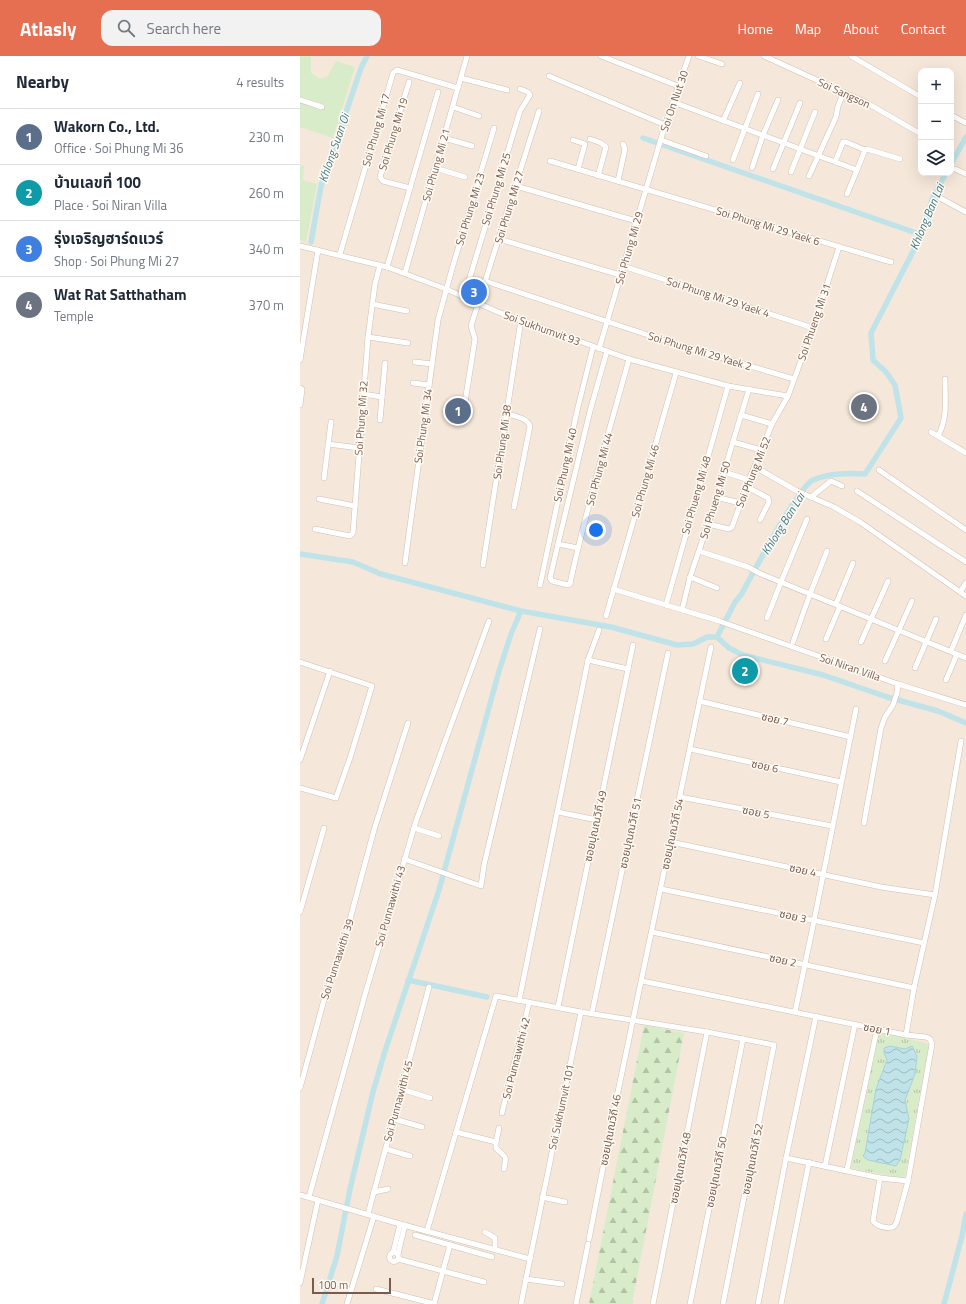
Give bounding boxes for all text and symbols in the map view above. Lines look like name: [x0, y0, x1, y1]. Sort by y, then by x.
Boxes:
search box: [101, 10, 381, 46]
text: Atlasly: [20, 14, 77, 43]
icon: search: [115, 17, 137, 39]
text: Search here: [147, 17, 221, 40]
text: Home: [738, 18, 773, 39]
text: Map: [795, 18, 821, 39]
text: About: [843, 18, 879, 39]
text: Contact: [901, 18, 946, 39]
street label: Soi On Nut 30: [656, 68, 692, 134]
map controls: [918, 68, 954, 176]
button: +: [918, 68, 954, 104]
text: Nearby: [16, 69, 69, 95]
text: 4 results: [236, 72, 284, 92]
street label: Soi Sangson: [815, 74, 873, 112]
street label: Soi Phung Mi 17: [358, 92, 394, 168]
street label: Soi Phung Mi 19: [374, 96, 412, 172]
button: −: [918, 104, 954, 140]
water label: Khlong Suan Oi: [313, 109, 355, 185]
text: Wakorn Co., Ltd.: [54, 115, 160, 138]
text: 1: [25, 127, 33, 147]
text: 230 m: [248, 127, 284, 147]
street label: Soi Phung Mi 21: [418, 127, 454, 203]
text: Office · Soi Phung Mi 36: [54, 138, 184, 158]
button: layers: [918, 140, 954, 176]
street label: Soi Phung Mi 25: [477, 151, 515, 227]
street label: Soi Phung Mi 27: [490, 169, 528, 245]
text: บ้านเลขที่ 100: [54, 171, 141, 194]
street label: Soi Phung Mi 23: [451, 171, 489, 247]
water label: Khlong Ban Lai: [904, 179, 950, 253]
text: 2: [25, 183, 33, 203]
text: 260 m: [248, 183, 284, 203]
text: Place · Soi Niran Villa: [54, 195, 167, 215]
street label: Soi Phung Mi 29 Yaek 6: [714, 203, 822, 249]
street label: Soi Phung Mi 29: [611, 210, 647, 286]
text: รุ่งเจริญฮาร์ดแวร์: [54, 227, 163, 250]
text: 3: [25, 239, 33, 259]
text: 340 m: [248, 239, 284, 259]
text: Shop · Soi Phung Mi 27: [54, 251, 179, 271]
street label: Soi Phung Mi 29 Yaek 4: [664, 273, 772, 321]
pin: 3: [461, 277, 487, 307]
street label: Soi Phueng Mi 31: [793, 281, 835, 363]
text: Wat Rat Satthatham: [54, 283, 187, 306]
text: 4: [25, 295, 33, 315]
text: 370 m: [248, 295, 284, 315]
text: Temple: [54, 306, 94, 326]
street label: Soi Sukhumvit 93: [501, 307, 583, 349]
street label: Soi Phung Mi 29 Yaek 2: [646, 328, 754, 374]
street label: Soi Phung Mi 32: [350, 380, 372, 456]
street label: Soi Phung Mi 34: [410, 388, 436, 464]
pin: 4: [851, 392, 877, 422]
pin: 1: [445, 396, 471, 426]
street label: Soi Phung Mi 38: [489, 404, 515, 480]
street label: Soi Phung Mi 40: [549, 427, 581, 503]
street label: Soi Phung Mi 44: [582, 431, 616, 507]
street label: Soi Phung Mi 52: [731, 434, 775, 510]
street label: Soi Phung Mi 46: [627, 443, 663, 519]
street label: Soi Phueng Mi 48: [677, 454, 715, 536]
street label: Soi Phueng Mi 50: [696, 459, 734, 541]
water label: Khlong Ban Lai: [756, 488, 810, 558]
your location: [586, 520, 606, 540]
street label: Soi Niran Villa: [817, 649, 883, 685]
pin: 2: [732, 656, 758, 686]
street label: ซอย 7: [760, 708, 790, 730]
street label: ซอย 6: [750, 755, 780, 777]
street label: ซอยปุณณวิถี 49: [580, 789, 610, 863]
street label: ซอยปุณณวิถี 51: [615, 796, 645, 870]
street label: ซอยปุณณวิถี 54: [657, 797, 687, 871]
street label: ซอย 5: [741, 802, 771, 822]
street label: ซอย 4: [788, 859, 818, 881]
street label: Soi Punnawithi 43: [371, 863, 409, 949]
street label: ซอย 3: [778, 905, 808, 927]
street label: Soi Punnawithi 39: [316, 917, 358, 1001]
street label: ซอย 2: [768, 949, 798, 971]
street label: Soi Punnawithi 42: [498, 1015, 534, 1101]
street label: ซอย 1: [862, 1019, 892, 1039]
street label: Soi Punnawithi 45: [379, 1058, 417, 1144]
street label: Soi Sukhumvit 101: [544, 1063, 578, 1151]
street label: ซอยปุณณวิถี 46: [595, 1093, 625, 1167]
street label: ซอยปุณณวิถี 52: [737, 1122, 767, 1196]
street label: ซอยปุณณวิถี 48: [665, 1131, 695, 1205]
street label: ซอยปุณณวิถี 50: [701, 1135, 731, 1209]
scale bar: [312, 1276, 391, 1295]
text: 100 m: [318, 1277, 348, 1293]

